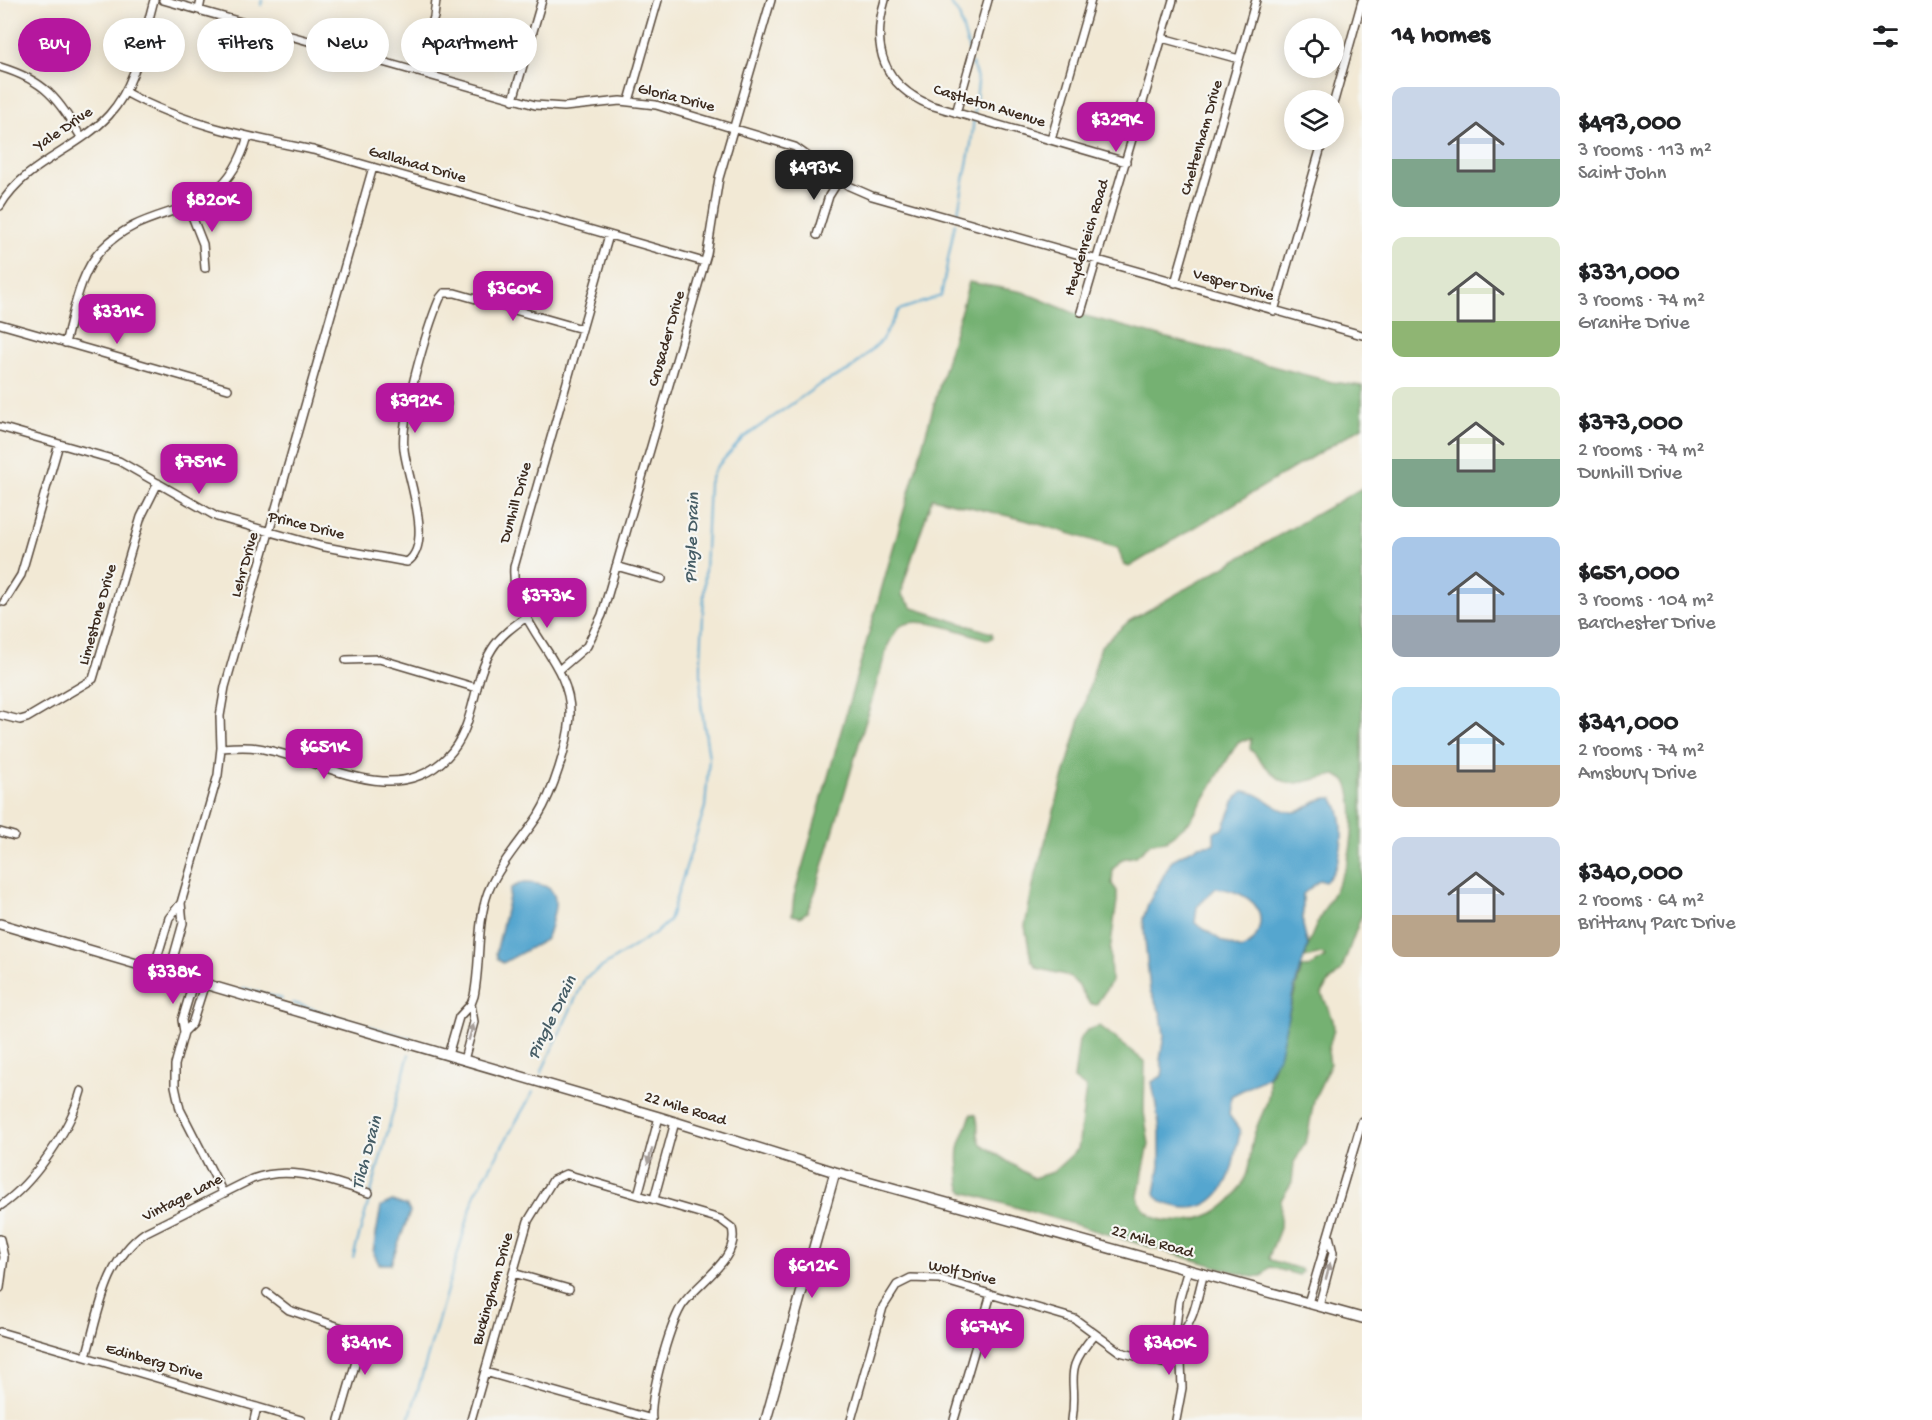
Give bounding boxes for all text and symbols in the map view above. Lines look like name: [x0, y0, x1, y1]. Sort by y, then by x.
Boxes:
chip: Buy: [18, 18, 91, 72]
chip: Rent: [103, 18, 185, 72]
chip: Filters: [197, 18, 294, 72]
chip: New: [306, 18, 389, 72]
chip: Apartment: [401, 18, 537, 72]
map controls: [1284, 18, 1344, 150]
button: locate: [1284, 18, 1344, 78]
icon: filters: [1869, 20, 1902, 53]
text: 14 homes: [1392, 21, 1490, 52]
street label: Cheltenham Drive: [1177, 78, 1229, 198]
street label: Gloria Drive: [636, 80, 717, 118]
street label: Castleton Avenue: [931, 81, 1048, 133]
button: layers: [1284, 90, 1344, 150]
pin: $329K: [1074, 102, 1158, 153]
street label: Yale Drive: [29, 103, 98, 158]
text: $493,000: [1578, 109, 1681, 140]
text: $329K: [1091, 110, 1141, 133]
icon: home: [1440, 111, 1512, 183]
text: 3 rooms · 113 m²: [1578, 140, 1712, 163]
street label: Gallahad Drive: [366, 143, 469, 189]
pin: $493K: [772, 150, 856, 201]
text: $493K: [789, 158, 839, 181]
text: Saint John: [1578, 163, 1666, 186]
street label: Heydenreich Road: [1061, 176, 1115, 298]
pin: $820K: [170, 182, 254, 233]
text: $820K: [186, 190, 238, 213]
text: $331,000: [1578, 259, 1680, 290]
icon: home: [1440, 261, 1512, 333]
street label: Vesper Drive: [1189, 265, 1276, 307]
pin: $360K: [471, 271, 555, 322]
text: $360K: [487, 279, 539, 302]
street label: Crusader Drive: [645, 288, 691, 389]
text: 3 rooms · 74 m²: [1578, 290, 1705, 313]
pin: $331K: [75, 294, 159, 345]
text: $331K: [93, 302, 141, 325]
text: Granite Drive: [1578, 313, 1689, 336]
pin: $392K: [373, 383, 457, 434]
text: $392K: [390, 391, 440, 414]
text: $373,000: [1578, 409, 1683, 440]
icon: home: [1440, 411, 1512, 483]
text: 2 rooms · 74 m²: [1578, 440, 1704, 463]
pin: $751K: [157, 444, 241, 495]
text: $751K: [175, 452, 224, 475]
street label: Dunhill Drive: [496, 460, 538, 547]
text: Dunhill Drive: [1578, 463, 1682, 486]
water label: Pingle Drain: [681, 492, 705, 584]
street label: Prince Drive: [265, 508, 347, 546]
street label: Lehr Drive: [228, 529, 265, 600]
text: $651,000: [1578, 559, 1680, 590]
icon: home: [1440, 561, 1512, 633]
street label: Limestone Drive: [76, 562, 123, 668]
pin: $373K: [505, 578, 589, 629]
text: $373K: [521, 586, 573, 609]
text: 3 rooms · 104 m²: [1578, 590, 1714, 613]
text: Barchester Drive: [1578, 613, 1716, 636]
text: $341,000: [1578, 709, 1678, 740]
icon: home: [1440, 711, 1512, 783]
pin: $651K: [282, 729, 366, 780]
text: $651K: [300, 737, 348, 760]
text: 2 rooms · 74 m²: [1578, 740, 1704, 763]
text: Amsbury Drive: [1578, 763, 1697, 786]
text: $340,000: [1578, 859, 1683, 890]
icon: home: [1440, 861, 1512, 933]
text: 2 rooms · 64 m²: [1578, 890, 1704, 913]
text: Brittany Parc Drive: [1578, 913, 1736, 936]
pin: $338K: [131, 954, 215, 1005]
text: $338K: [147, 962, 199, 985]
water label: Pingle Drain: [524, 972, 583, 1063]
one-way arrow: [467, 1023, 477, 1041]
street label: 22 Mile Road: [642, 1089, 730, 1132]
water label: Tilch Drain: [348, 1113, 388, 1192]
one-way arrow: [645, 1147, 654, 1165]
street label: Vintage Lane: [139, 1170, 227, 1228]
street label: 22 Mile Road: [1109, 1222, 1197, 1264]
street label: Buckingham Drive: [469, 1230, 519, 1348]
pin: $612K: [770, 1248, 854, 1299]
text: $612K: [788, 1256, 836, 1279]
street label: Wolf Drive: [926, 1257, 998, 1291]
one-way arrow: [1324, 1262, 1334, 1280]
pin: $674K: [943, 1309, 1027, 1360]
text: $674K: [960, 1317, 1010, 1340]
pin: $341K: [323, 1325, 407, 1376]
pin: $340K: [1127, 1325, 1211, 1376]
text: $341K: [341, 1333, 389, 1356]
text: $340K: [1143, 1333, 1195, 1356]
street label: Edinberg Drive: [103, 1340, 206, 1386]

